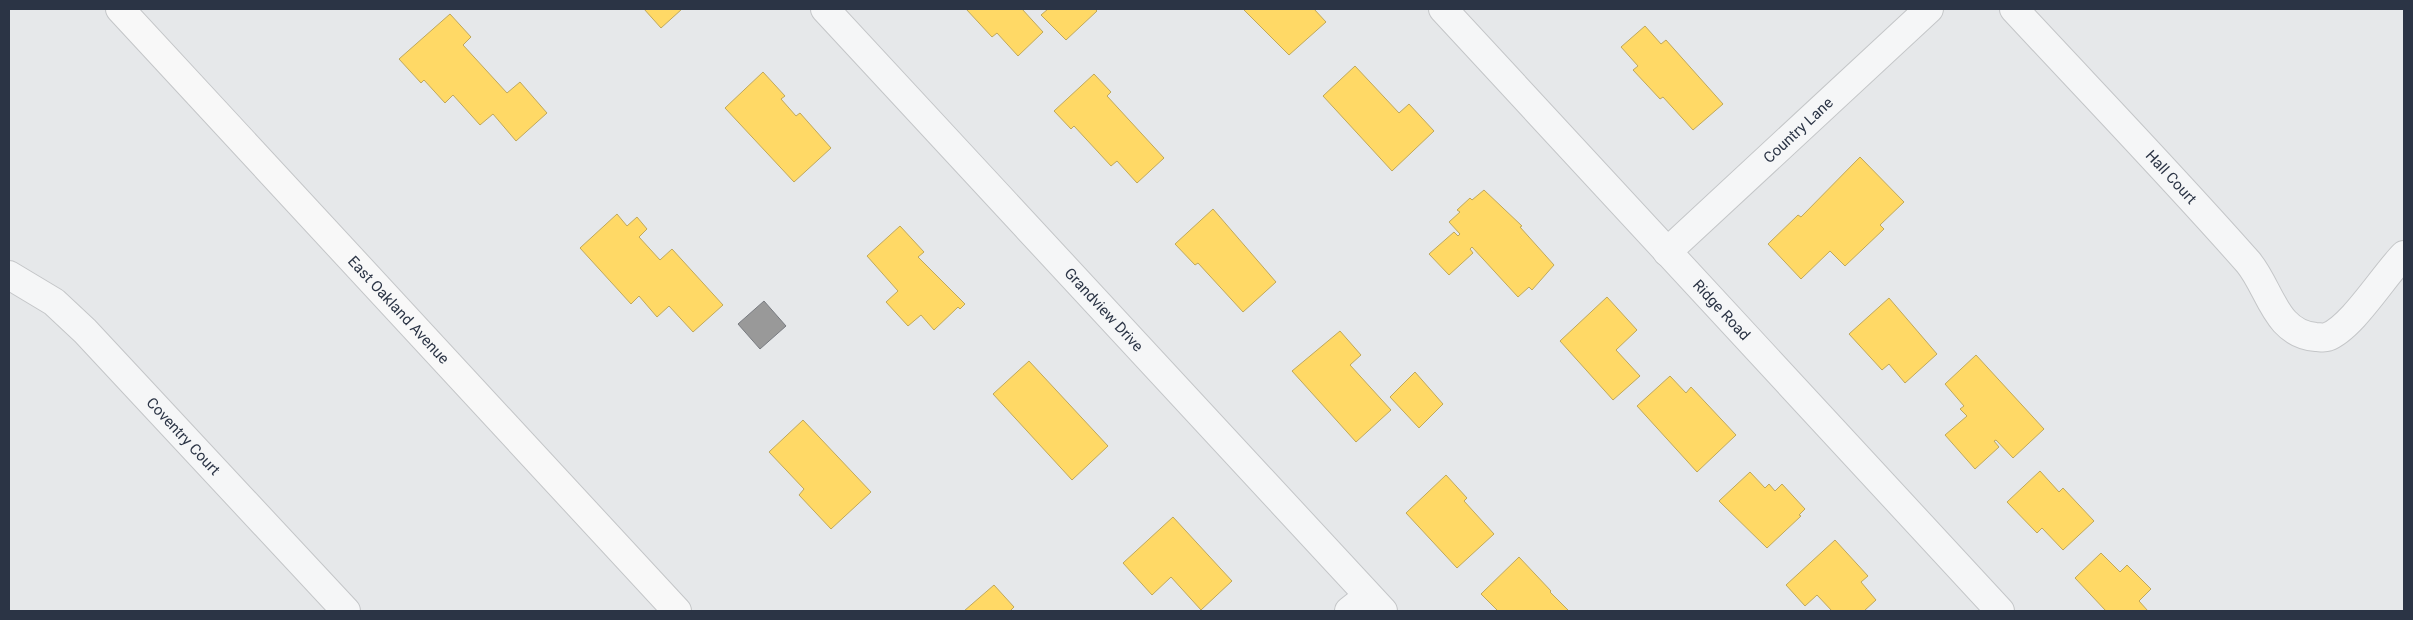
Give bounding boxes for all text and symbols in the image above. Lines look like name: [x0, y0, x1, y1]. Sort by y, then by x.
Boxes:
street label: Country Lane: [1760, 94, 1837, 167]
street label: Hall Court: [2142, 146, 2200, 208]
street label: East Oakland Avenue: [344, 252, 453, 368]
street label: Grandview Drive: [1061, 264, 1147, 355]
street label: Ridge Road: [1689, 276, 1754, 344]
street label: Coventry Court: [143, 394, 224, 479]

